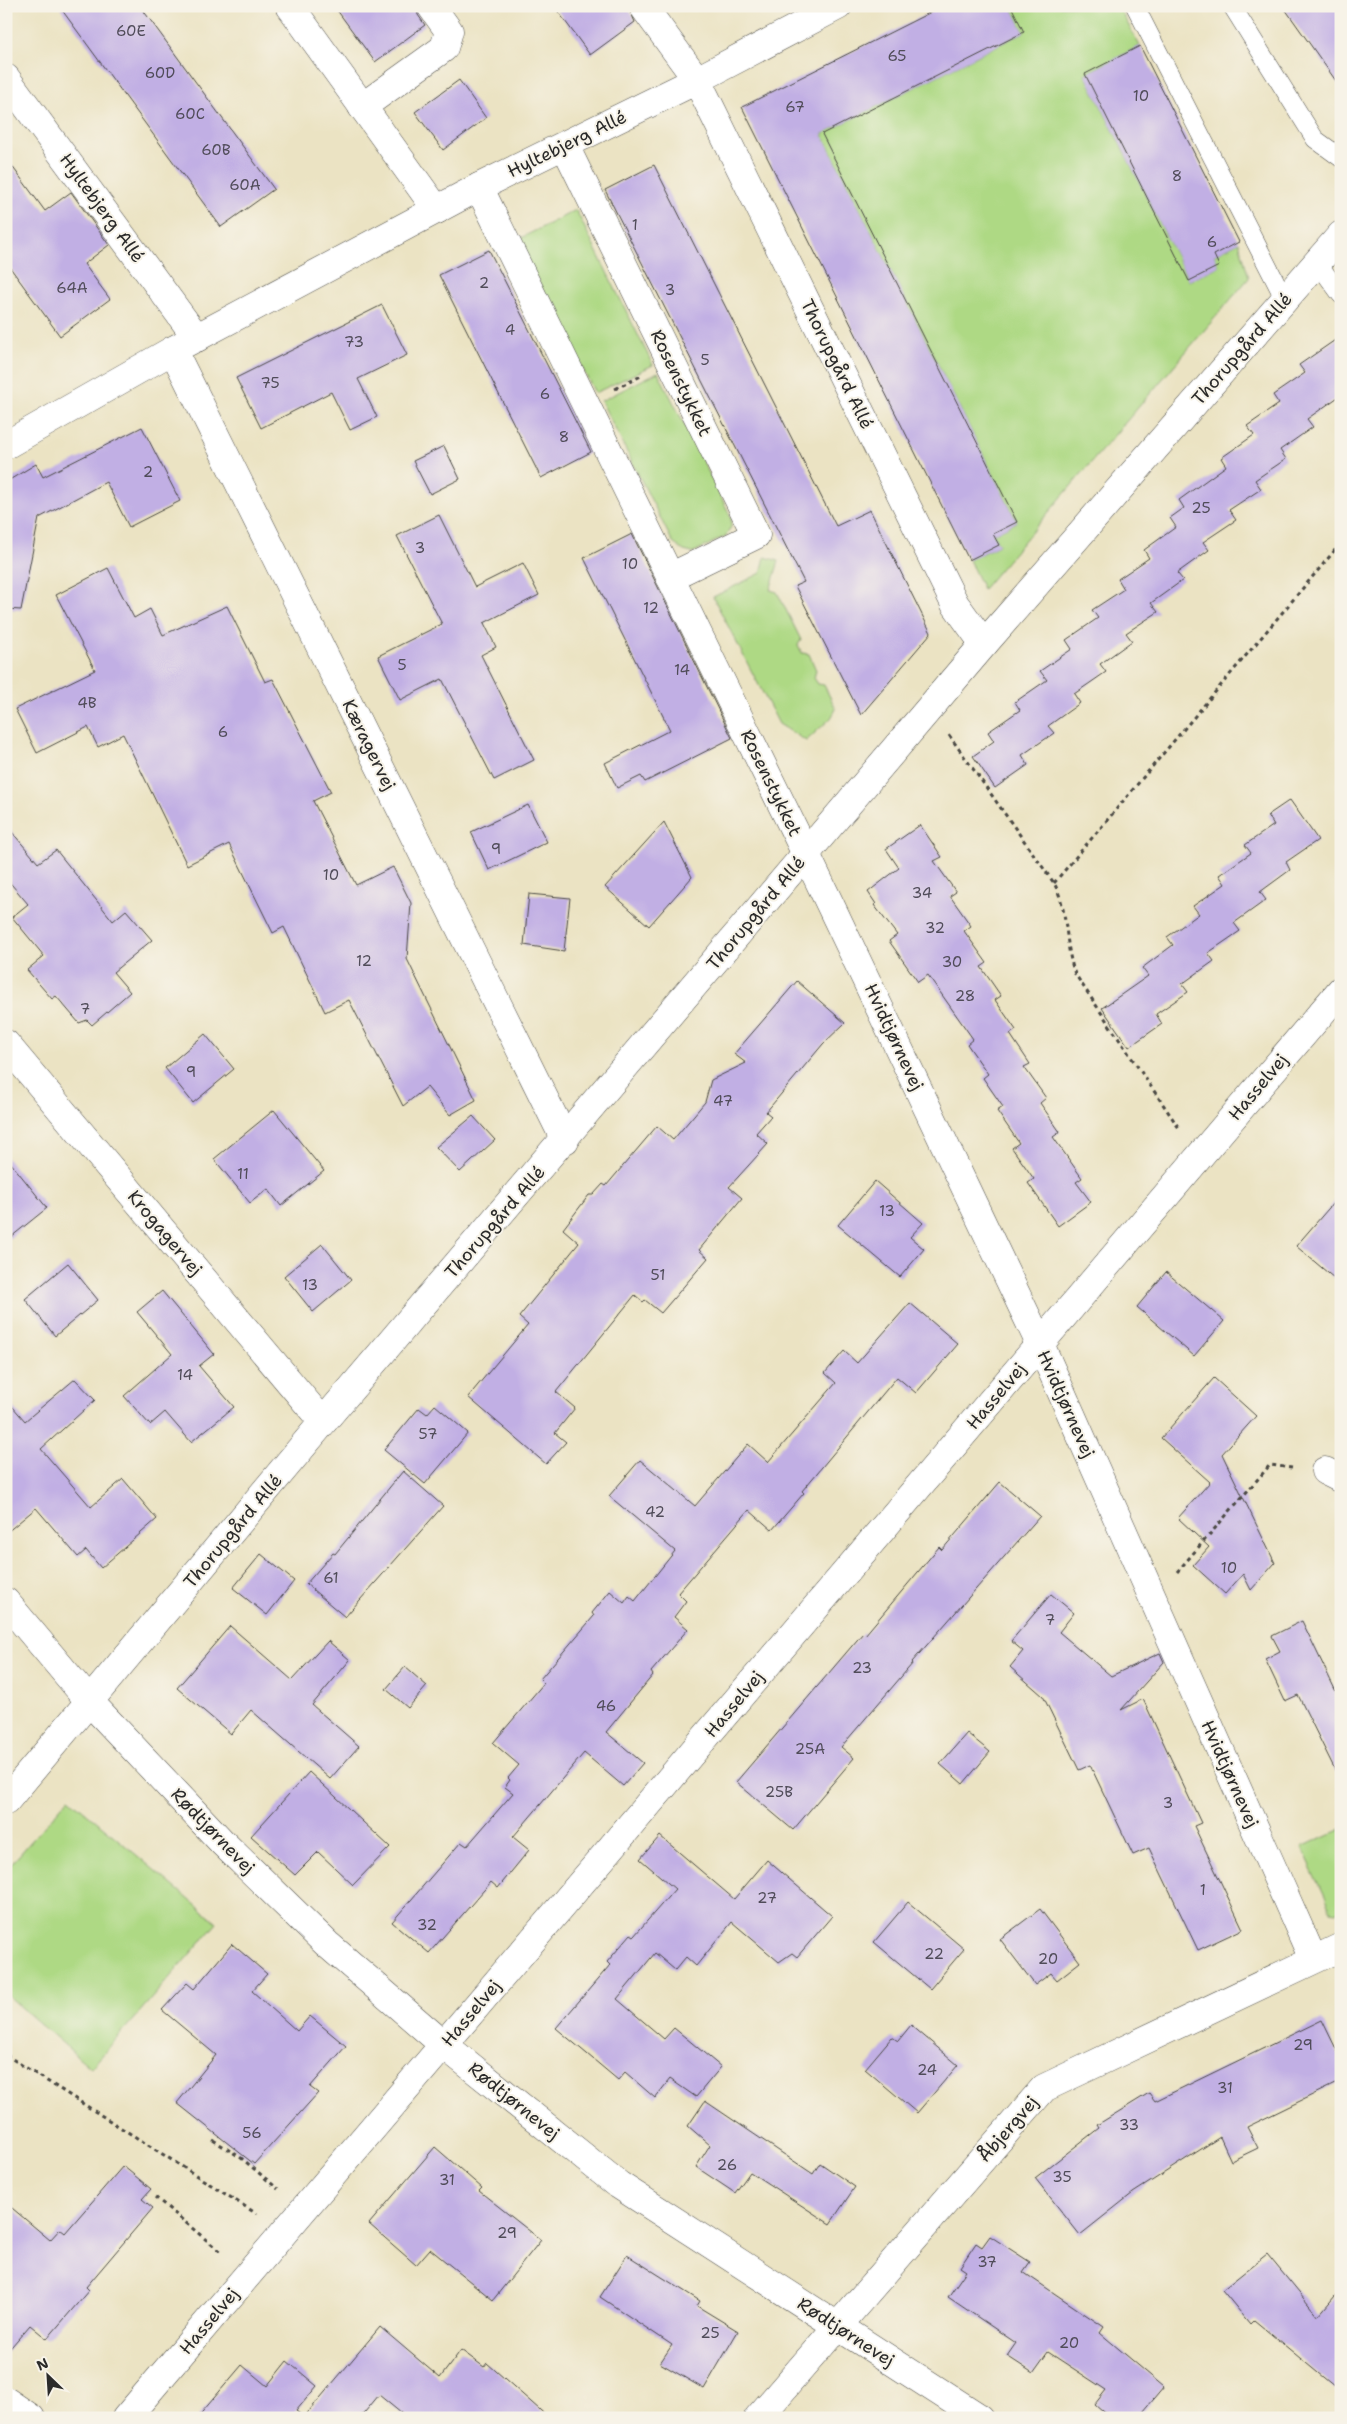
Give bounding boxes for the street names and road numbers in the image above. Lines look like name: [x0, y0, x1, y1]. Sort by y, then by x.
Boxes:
street label: Hyltebjerg Allé: [503, 105, 631, 183]
street label: Hyltebjerg Allé: [54, 148, 150, 268]
street label: Thorupgård Allé: [1186, 288, 1298, 410]
street label: Thorupgård Allé: [795, 295, 879, 433]
street label: Rosenstykket: [645, 326, 717, 441]
street label: Kæragervej: [337, 695, 401, 795]
street label: Rosenstykket: [735, 726, 807, 841]
street label: Thorupgård Allé: [701, 851, 811, 975]
street label: Hvidtjørnevej: [859, 980, 929, 1094]
street label: Hasselvej: [1223, 1048, 1293, 1126]
street label: Thorupgård Allé: [439, 1161, 551, 1283]
street label: Krogagervej: [122, 1185, 208, 1281]
street label: Hvidtjørnevej: [1032, 1346, 1100, 1462]
street label: Hasselvej: [961, 1357, 1031, 1435]
street label: Thorupgård Allé: [178, 1469, 288, 1593]
street label: Hasselvej: [699, 1665, 769, 1743]
street label: Hvidtjørnevej: [1196, 1716, 1264, 1832]
street label: Rødtjørnevej: [166, 1783, 260, 1879]
street label: Hasselvej: [436, 1974, 506, 2052]
street label: Rødtjørnevej: [463, 2057, 565, 2145]
street label: Åbjergvej: [972, 2091, 1044, 2167]
street label: Hasselvej: [174, 2282, 244, 2360]
street label: Rødtjørnevej: [793, 2292, 899, 2372]

